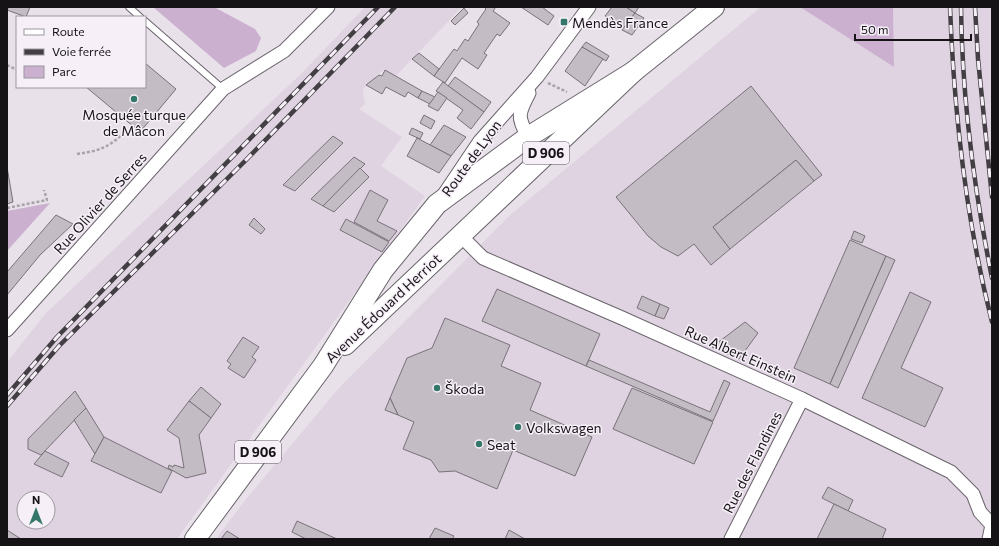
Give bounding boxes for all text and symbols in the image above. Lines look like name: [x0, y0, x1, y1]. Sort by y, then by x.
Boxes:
place label: Mendès France: [572, 14, 668, 31]
legend: [16, 16, 146, 88]
scale bar: [855, 16, 971, 42]
marker: Mendès France: [559, 17, 569, 27]
text: 50 m: [861, 22, 889, 36]
text: Route: [52, 24, 85, 38]
text: Voie ferrée: [52, 44, 111, 58]
text: Parc: [52, 64, 76, 78]
marker: Mosquée turque de Mâcon: [129, 94, 139, 104]
place label: Mosquée turque de Mâcon: [82, 106, 186, 139]
street label: Route de Lyon: [438, 117, 504, 199]
road number: D 906: [523, 142, 569, 164]
street label: Rue Olivier de Serres: [50, 149, 150, 257]
street label: Avenue Édouard Herriot: [322, 250, 445, 366]
street label: Rue Albert Einstein: [682, 322, 800, 386]
place label: Škoda: [445, 380, 484, 397]
marker: Škoda: [432, 383, 442, 393]
street label: Rue des Flandines: [719, 408, 785, 516]
place label: Volkswagen: [526, 419, 602, 436]
marker: Volkswagen: [513, 422, 523, 432]
place label: Seat: [487, 436, 516, 453]
marker: Seat: [474, 439, 484, 449]
road number: D 906: [235, 441, 281, 463]
north arrow: [16, 490, 56, 530]
text: N: [32, 493, 40, 506]

